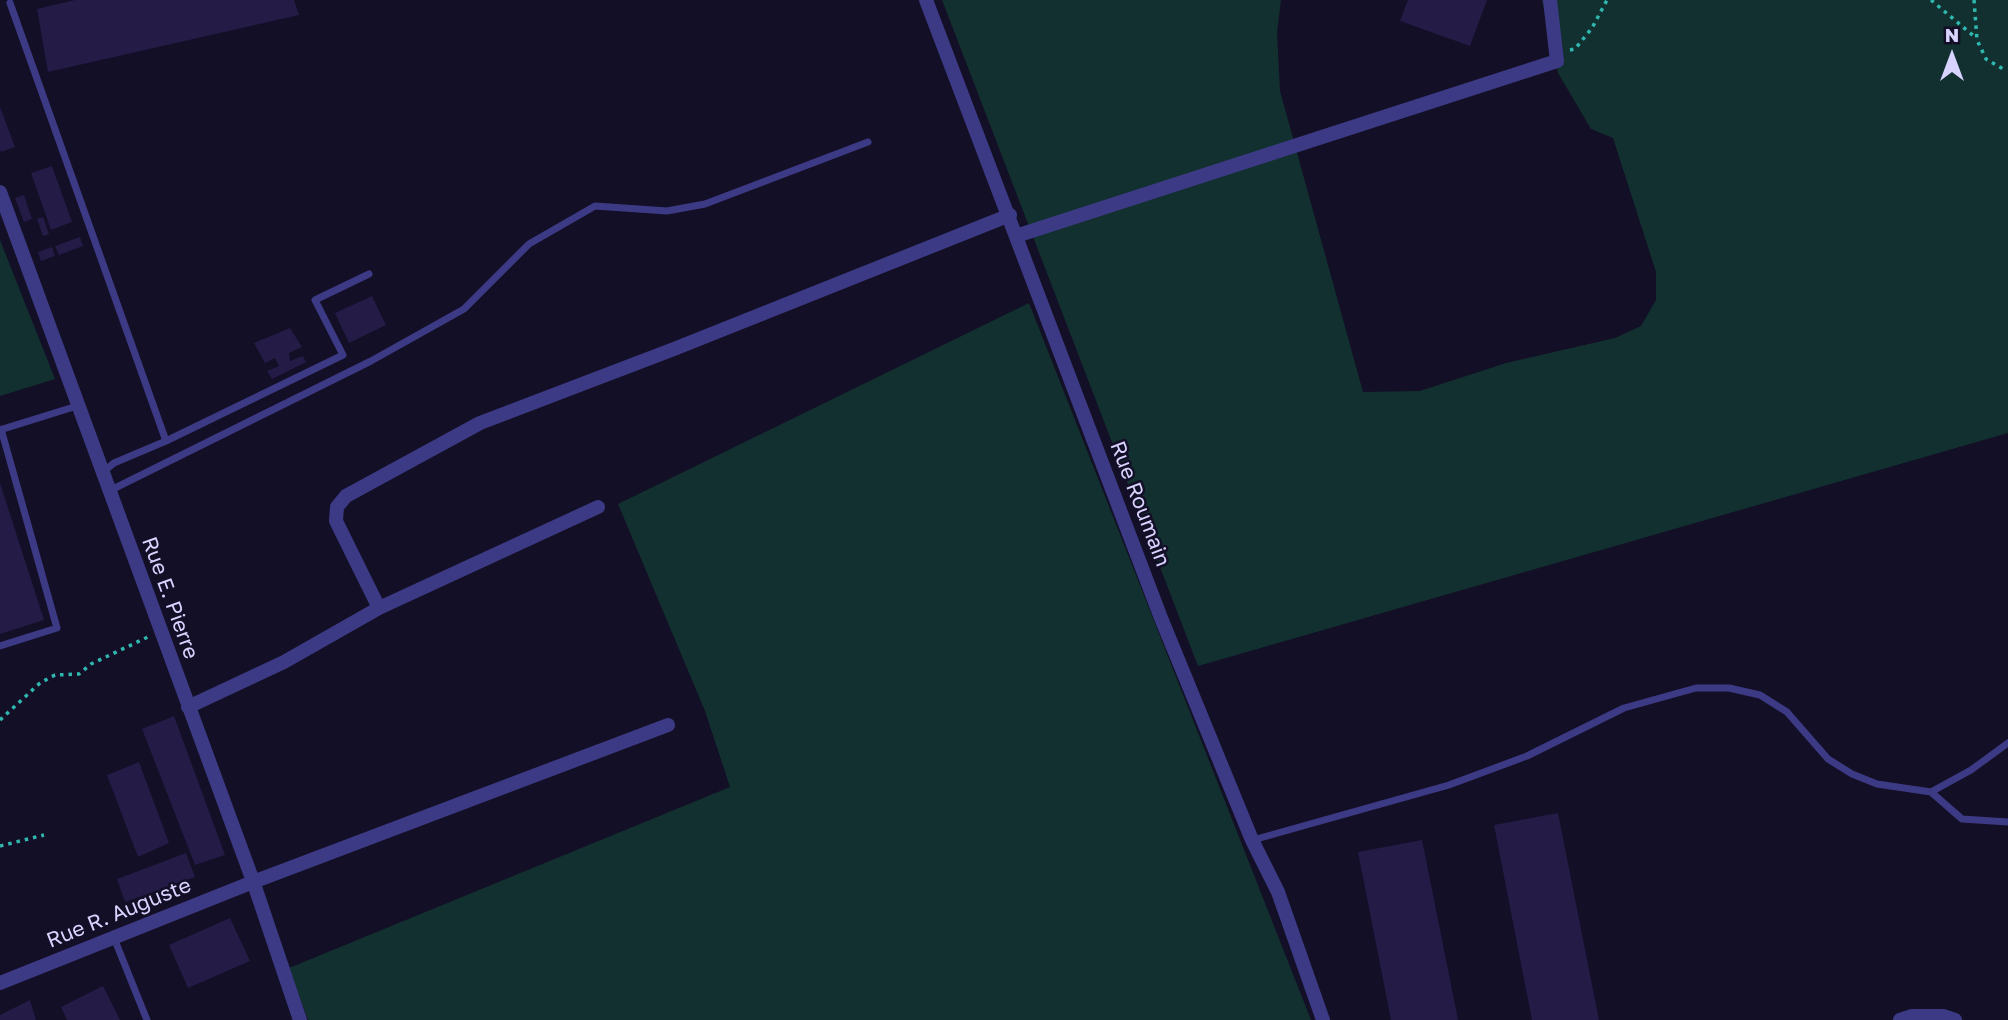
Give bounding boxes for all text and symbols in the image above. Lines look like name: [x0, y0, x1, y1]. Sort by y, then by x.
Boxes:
north arrow: [1917, 21, 1987, 91]
text: N: [1945, 23, 1959, 46]
street label: Rue Roumain: [1105, 438, 1175, 570]
street label: Rue E. Pierre: [136, 533, 204, 663]
street label: Rue R. Auguste: [43, 873, 195, 953]

